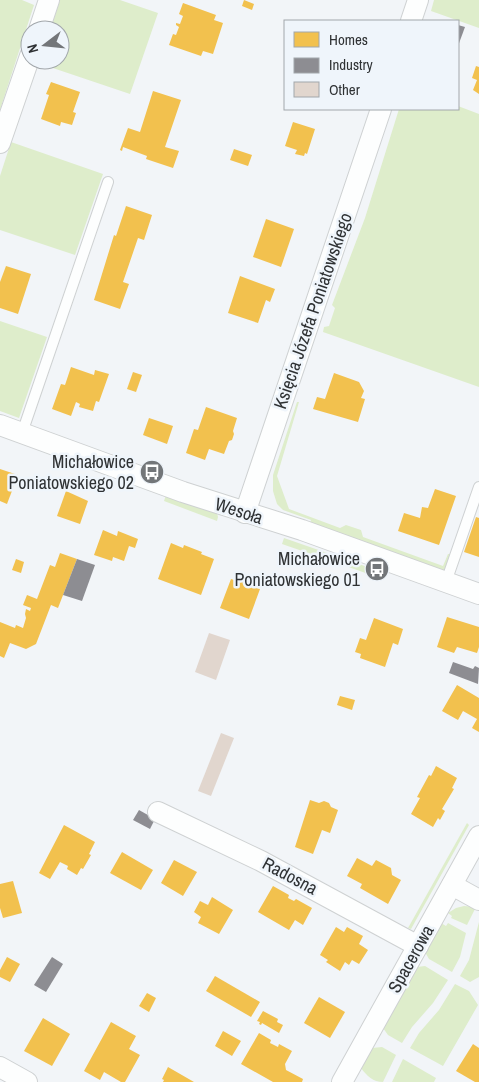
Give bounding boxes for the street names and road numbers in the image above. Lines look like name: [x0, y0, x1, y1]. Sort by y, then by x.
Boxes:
street label: Księcia Józefa Poniatowskiego: [267, 209, 358, 412]
street label: Wesoła: [212, 491, 266, 530]
street label: Radosna: [258, 851, 322, 900]
street label: Spacerowa: [382, 920, 439, 997]

